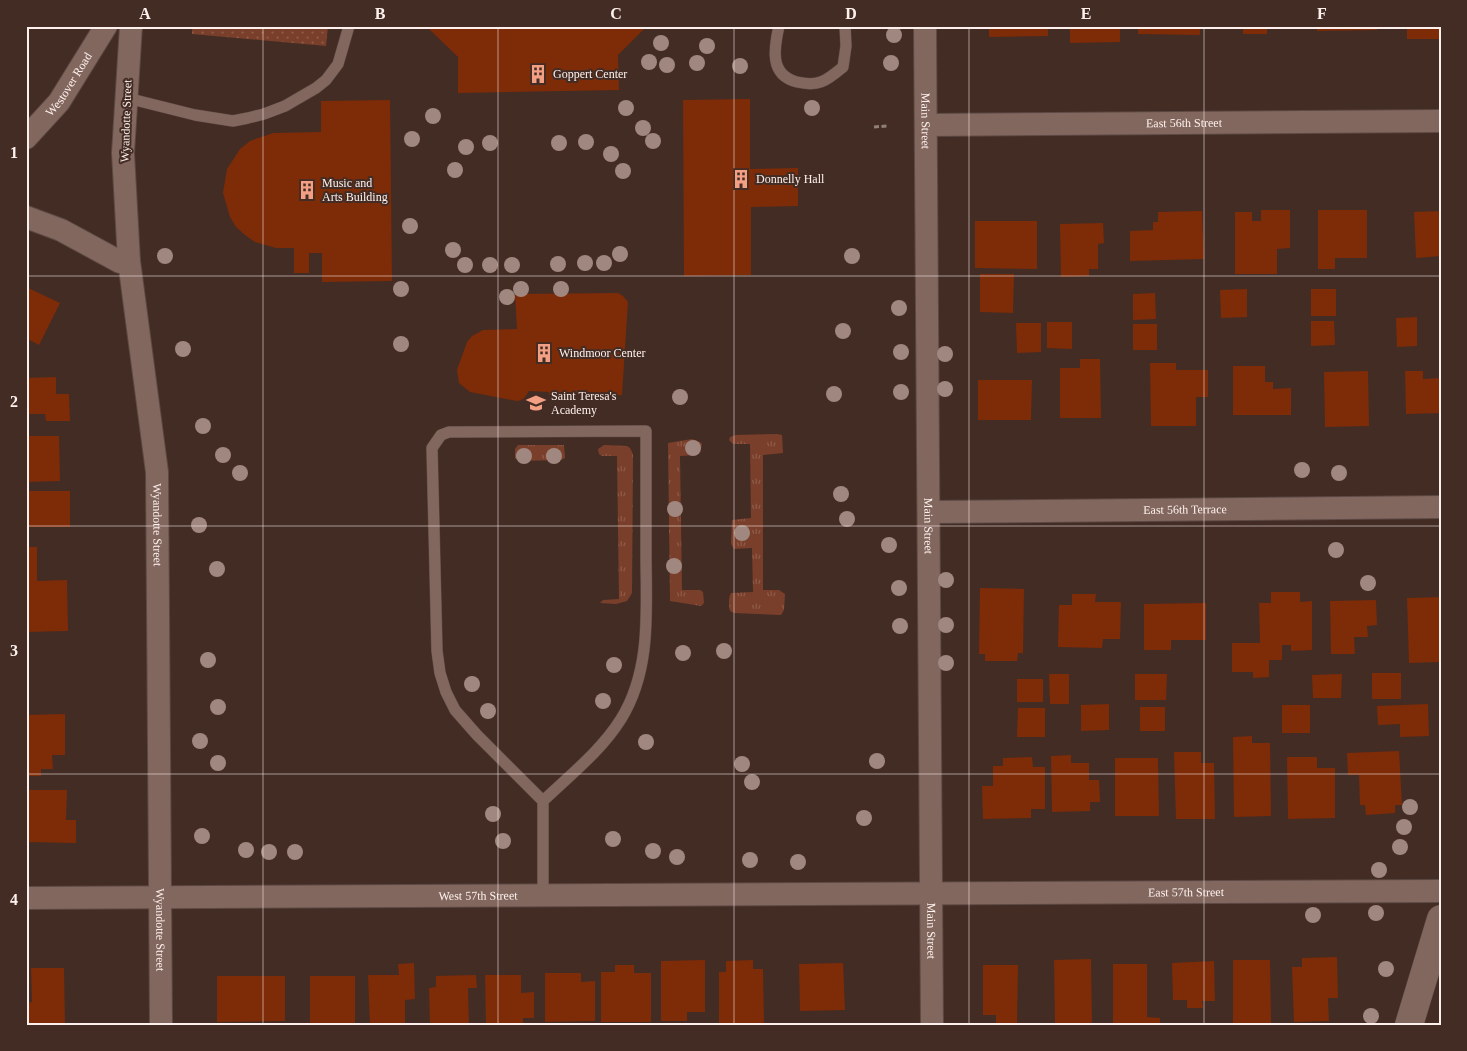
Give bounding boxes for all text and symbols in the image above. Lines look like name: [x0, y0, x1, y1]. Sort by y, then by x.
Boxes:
text: A: [139, 5, 151, 22]
text: B: [375, 5, 386, 22]
text: C: [610, 5, 622, 22]
text: D: [845, 5, 857, 22]
text: E: [1081, 5, 1091, 22]
text: F: [1317, 5, 1327, 22]
street label: Westover Road: [43, 50, 95, 119]
building icon: Goppert Center: [527, 63, 549, 85]
place label: Goppert Center: [553, 67, 627, 81]
street label: Wyandotte Street: [118, 79, 134, 163]
street label: Main Street: [918, 93, 933, 150]
street label: East 56th Street: [1146, 116, 1223, 130]
text: 1: [10, 144, 18, 161]
building icon: Donnelly Hall: [730, 168, 752, 190]
place label: Donnelly Hall: [756, 172, 825, 186]
place label: Music and Arts Building: [322, 176, 388, 204]
building icon: Music and Arts Building: [296, 179, 318, 201]
building icon: Windmoor Center: [533, 342, 555, 364]
place label: Windmoor Center: [559, 346, 646, 360]
place label: Saint Teresa's Academy: [551, 389, 617, 417]
school or university icon: Saint Teresa's Academy: [525, 392, 547, 414]
text: 2: [10, 393, 18, 410]
street label: Wyandotte Street: [150, 483, 165, 567]
street label: Main Street: [921, 498, 936, 555]
street label: East 56th Terrace: [1143, 502, 1227, 517]
text: 3: [10, 642, 18, 659]
street label: East 57th Street: [1148, 885, 1225, 899]
street label: Wyandotte Street: [153, 888, 168, 972]
street label: West 57th Street: [438, 889, 518, 903]
text: 4: [10, 891, 18, 908]
street label: Main Street: [924, 903, 939, 960]

